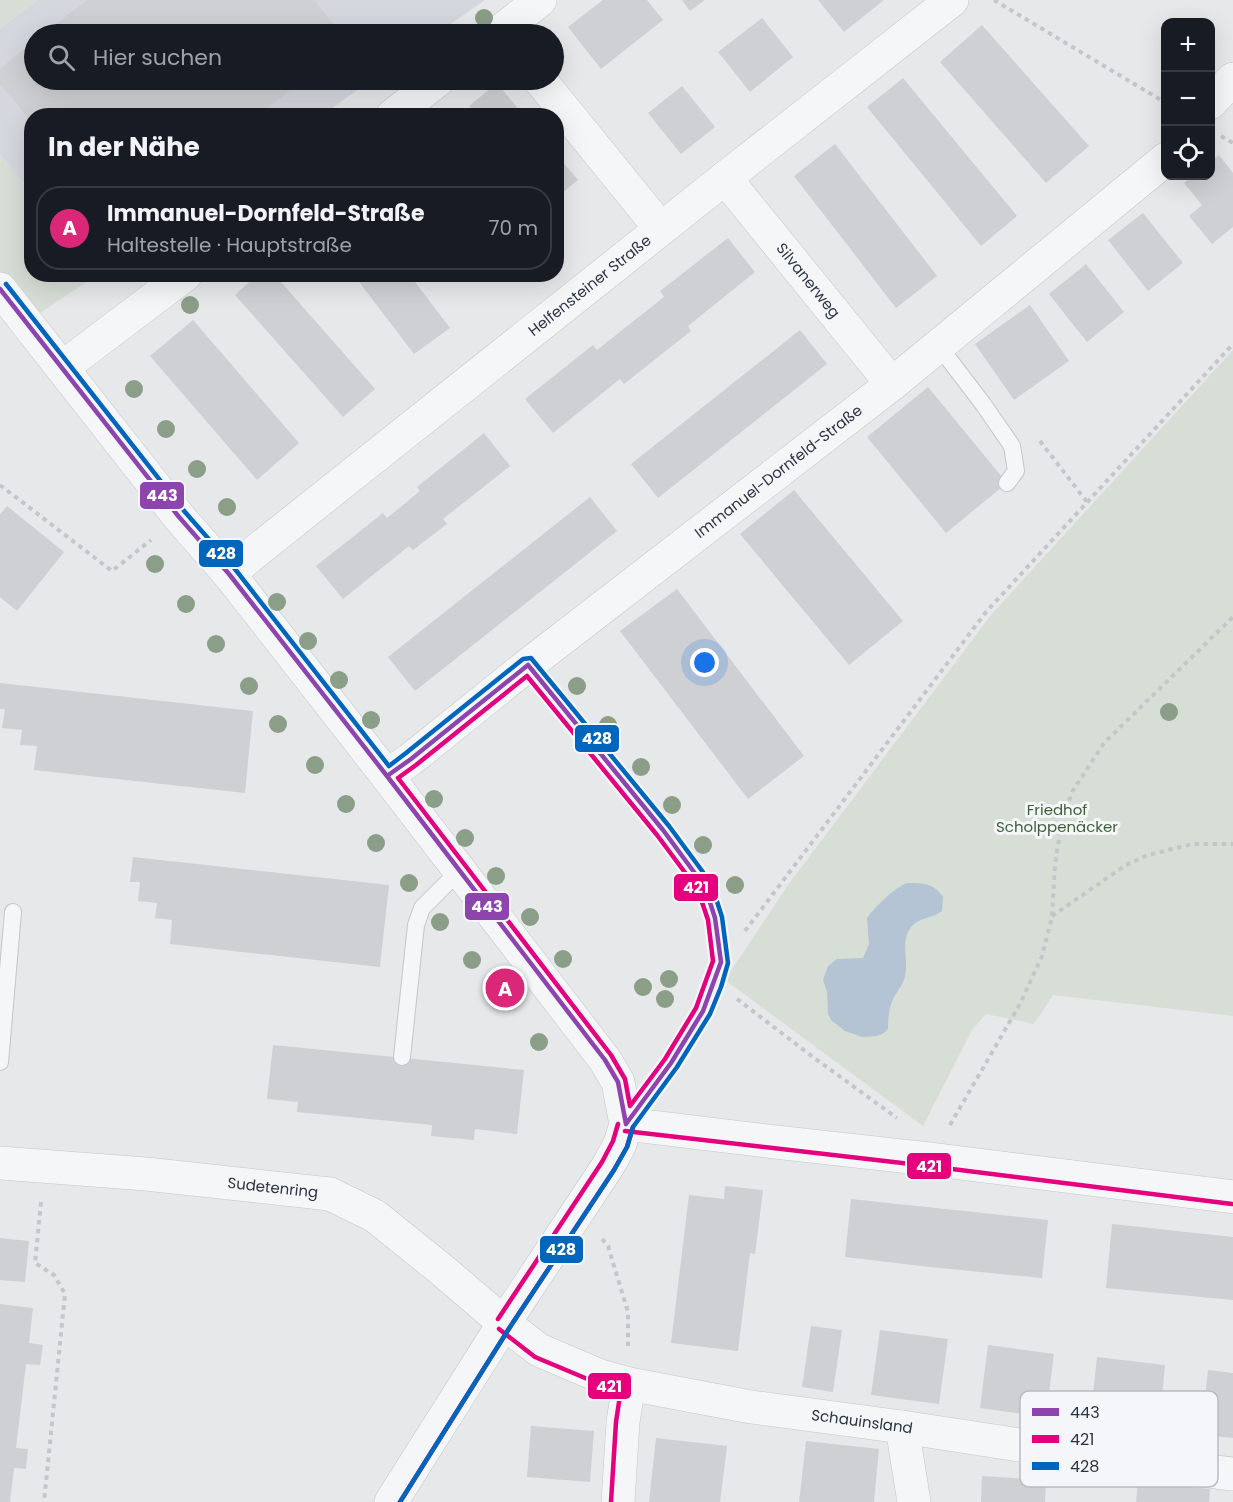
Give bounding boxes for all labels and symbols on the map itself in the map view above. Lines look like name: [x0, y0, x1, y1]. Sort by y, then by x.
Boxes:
street label: Helfensteiner Straße: [524, 230, 655, 341]
street label: Silvanerweg: [772, 238, 845, 322]
street label: Immanuel-Dornfeld-Straße: [690, 400, 866, 543]
line badge: 443: [139, 481, 185, 510]
text: 443: [146, 484, 178, 507]
line badge: 428: [198, 539, 244, 568]
text: 428: [206, 542, 236, 565]
your location: [690, 648, 719, 677]
line badge: 428: [574, 724, 620, 753]
text: 428: [582, 727, 612, 750]
park label: Friedhof Scholppenäcker: [996, 799, 1118, 837]
line badge: 421: [673, 873, 719, 902]
text: 421: [683, 876, 709, 899]
line badge: 443: [464, 892, 510, 921]
text: 443: [471, 895, 503, 918]
pin: A: [486, 966, 524, 1010]
line badge: 421: [906, 1152, 952, 1180]
text: 421: [916, 1155, 942, 1178]
street label: Sudetenring: [226, 1172, 319, 1203]
line badge: 428: [539, 1235, 584, 1264]
text: 428: [546, 1238, 576, 1261]
line badge: 421: [587, 1372, 632, 1400]
text: 421: [596, 1375, 622, 1398]
legend: [1020, 1391, 1218, 1487]
text: 443: [1070, 1401, 1100, 1424]
street label: Schauinsland: [810, 1404, 914, 1439]
text: 421: [1070, 1428, 1094, 1451]
text: 428: [1070, 1455, 1099, 1478]

